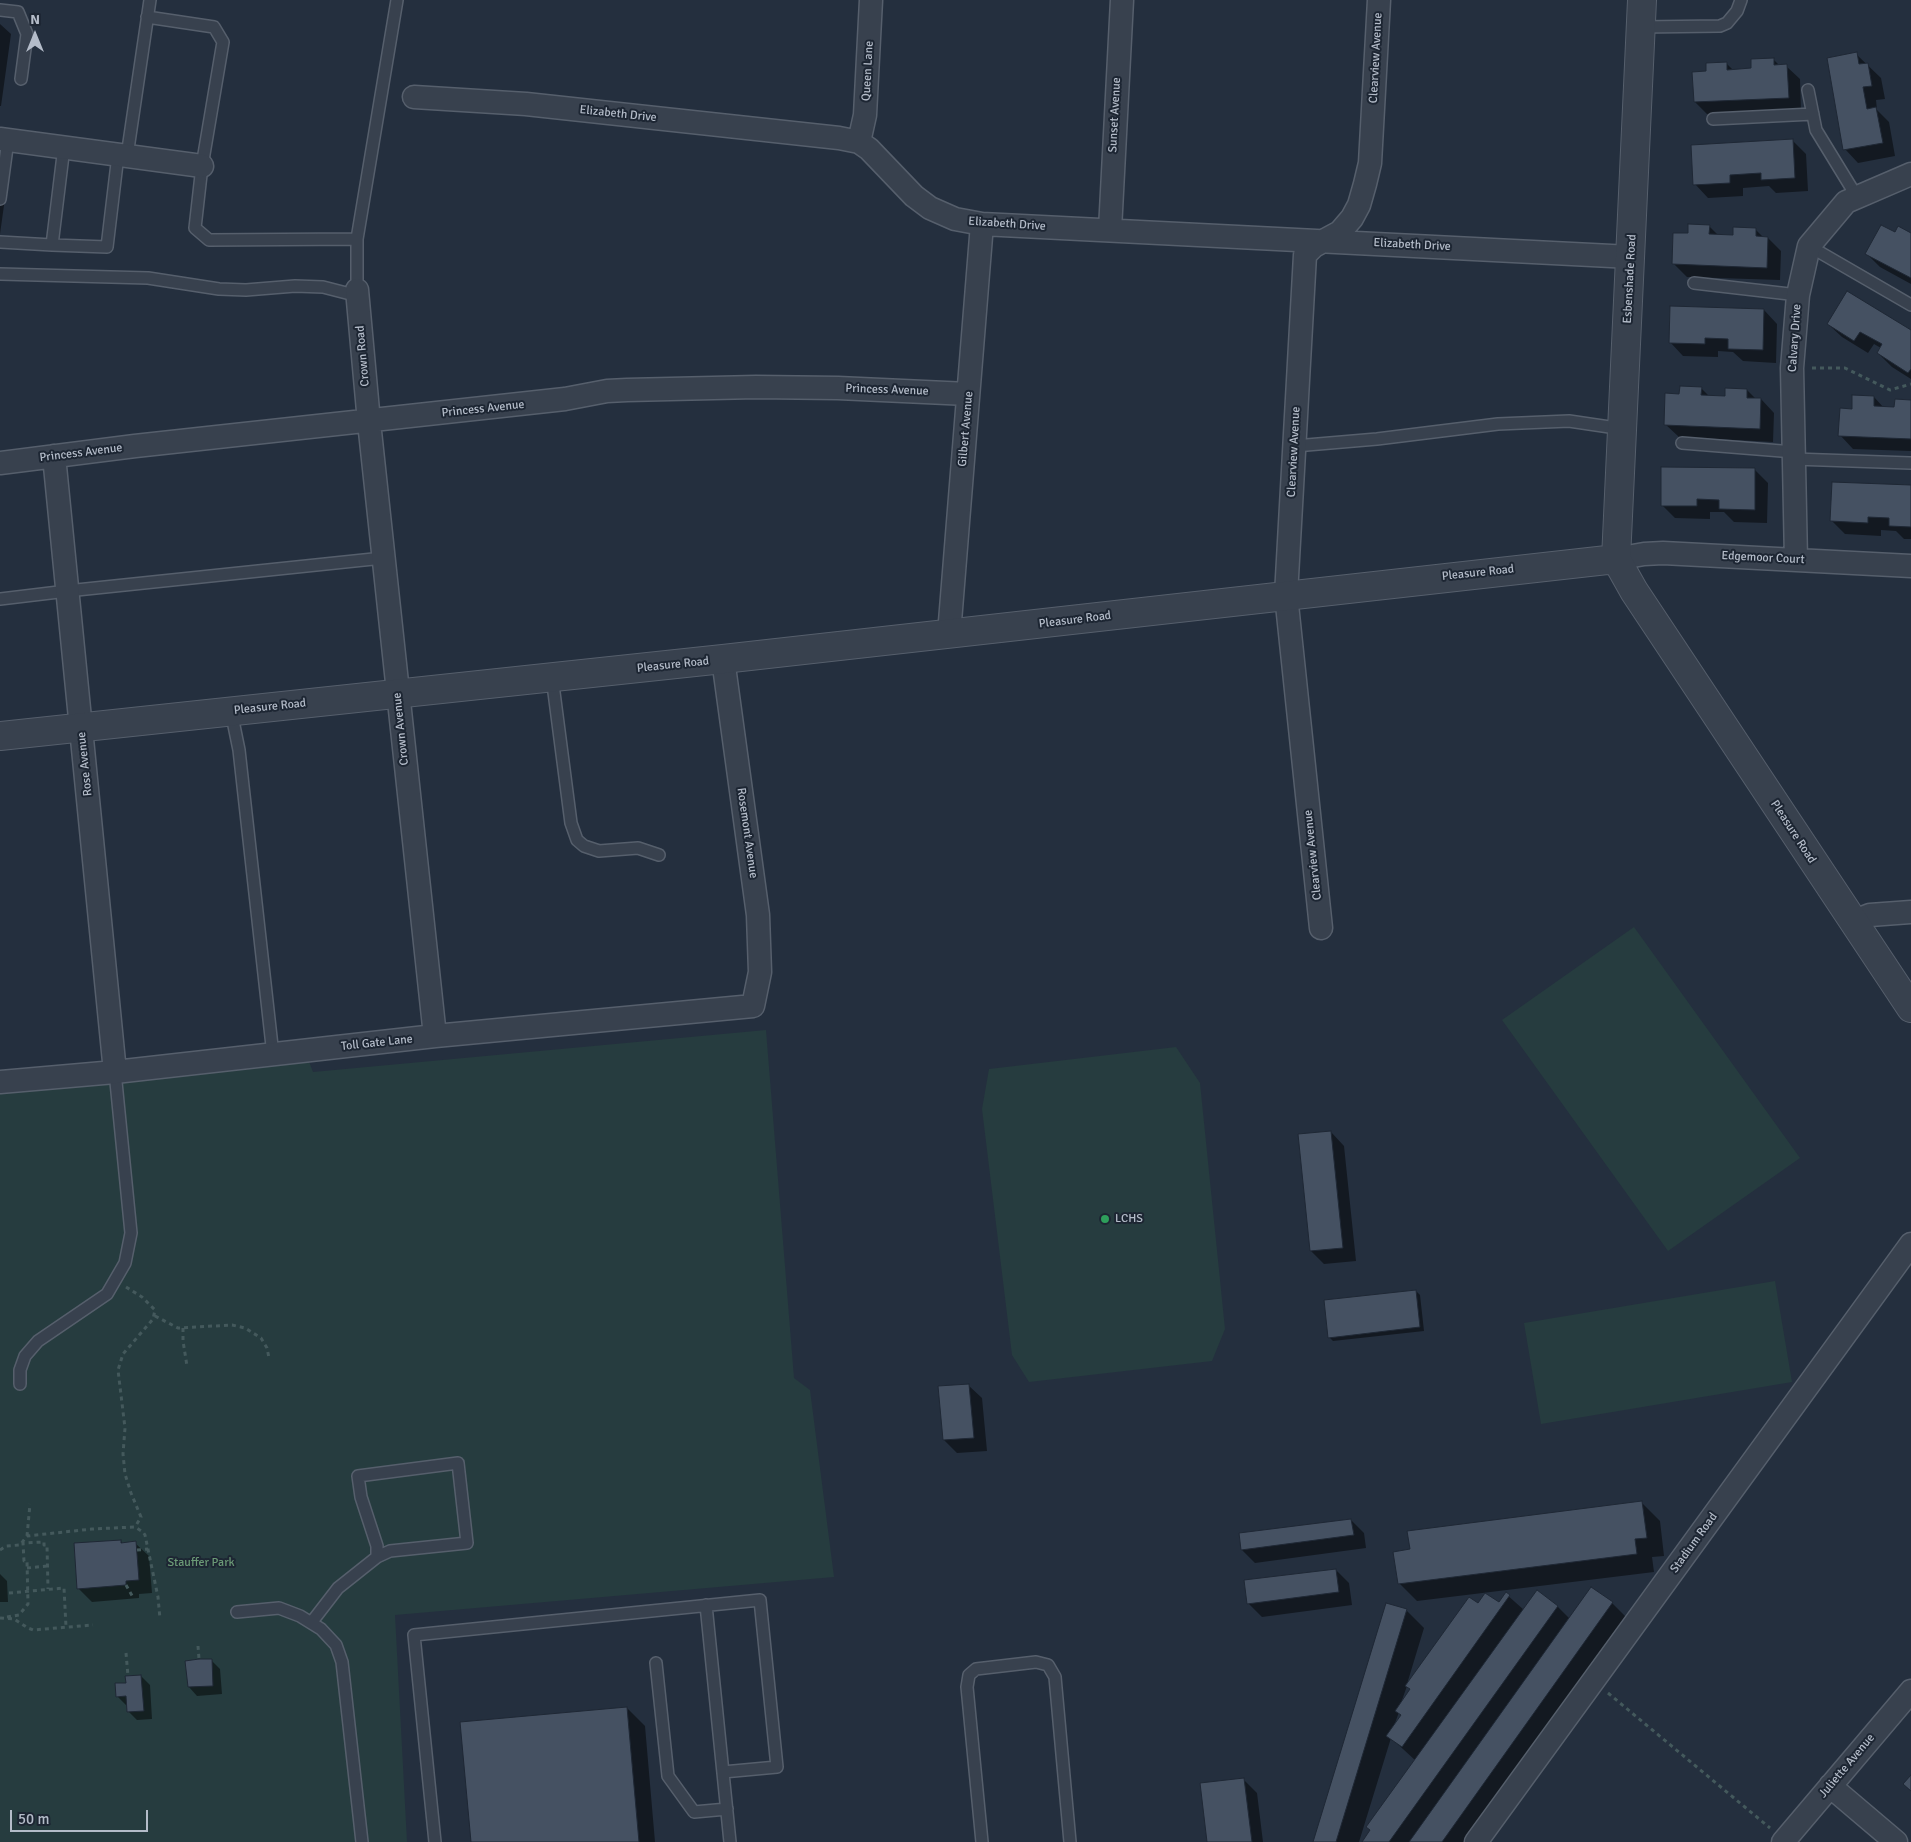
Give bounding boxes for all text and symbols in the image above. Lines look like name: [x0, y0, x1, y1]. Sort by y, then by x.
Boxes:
north arrow: [10, 10, 60, 60]
text: N: [30, 11, 40, 28]
street label: Clearview Avenue: [1366, 12, 1386, 104]
street label: Queen Lane: [859, 40, 877, 102]
street label: Sunset Avenue: [1106, 77, 1124, 153]
street label: Elizabeth Drive: [579, 103, 657, 125]
street label: Elizabeth Drive: [968, 214, 1046, 234]
street label: Esbenshade Road: [1620, 234, 1640, 324]
street label: Elizabeth Drive: [1373, 236, 1451, 254]
street label: Calvary Drive: [1785, 304, 1805, 372]
street label: Crown Road: [353, 325, 373, 387]
street label: Princess Avenue: [845, 381, 929, 399]
street label: Gilbert Avenue: [956, 391, 976, 467]
street label: Princess Avenue: [441, 397, 525, 421]
street label: Clearview Avenue: [1284, 406, 1304, 498]
street label: Princess Avenue: [39, 441, 123, 465]
street label: Edgemoor Court: [1721, 549, 1805, 567]
street label: Pleasure Road: [1441, 562, 1515, 584]
street label: Pleasure Road: [1038, 608, 1112, 632]
street label: Pleasure Road: [636, 654, 710, 676]
street label: Crown Avenue: [390, 692, 412, 766]
street label: Pleasure Road: [233, 696, 307, 718]
street label: Rose Avenue: [74, 731, 96, 797]
street label: Rosemont Avenue: [734, 787, 760, 879]
street label: Pleasure Road: [1767, 798, 1819, 866]
street label: Clearview Avenue: [1301, 809, 1325, 901]
street label: Toll Gate Lane: [340, 1032, 414, 1054]
place label: LCHS: [1115, 1212, 1143, 1226]
marker: LCHS: [1099, 1213, 1111, 1225]
street label: Stadium Road: [1667, 1510, 1721, 1576]
park label: Stauffer Park: [167, 1556, 235, 1570]
street label: Juliette Avenue: [1816, 1731, 1878, 1801]
scale bar: [12, 1800, 150, 1832]
text: 50 m: [18, 1810, 49, 1828]

